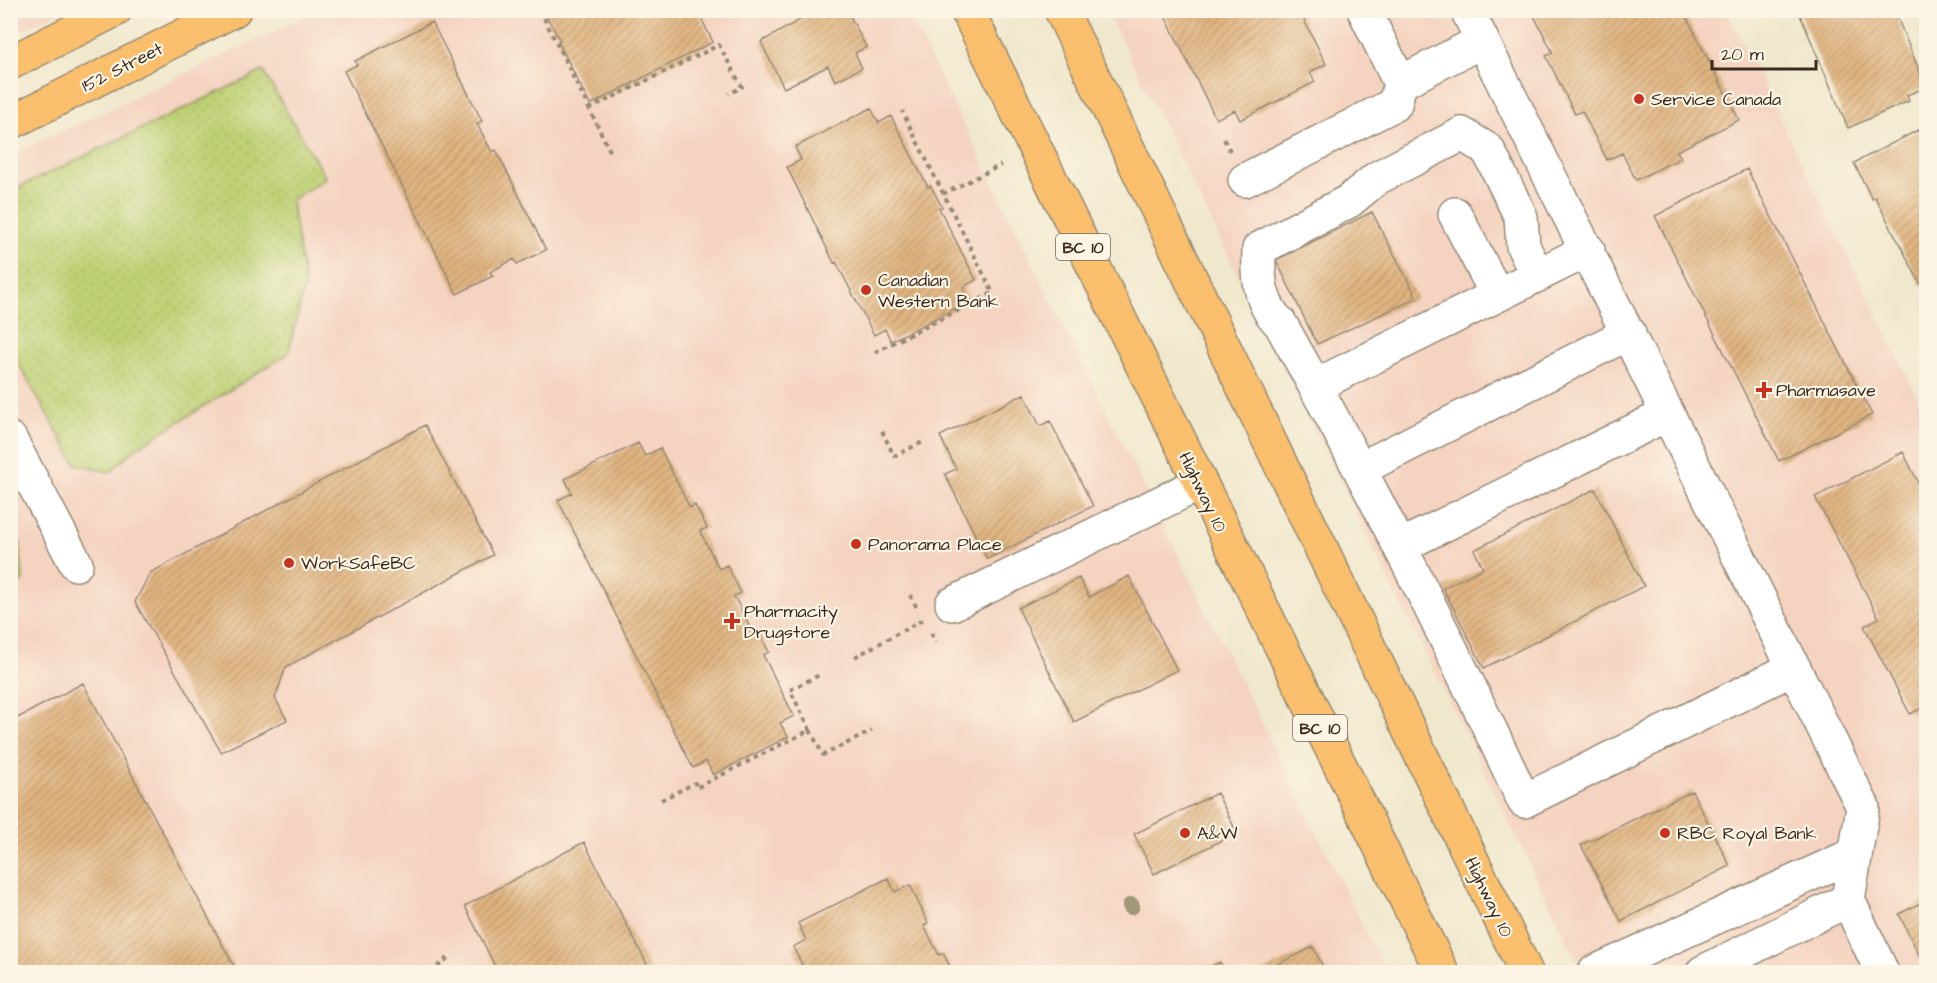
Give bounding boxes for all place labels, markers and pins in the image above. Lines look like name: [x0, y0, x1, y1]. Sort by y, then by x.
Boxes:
place label: Service Canada: [1651, 87, 1781, 112]
marker: Service Canada: [1632, 92, 1646, 106]
place label: Canadian Western Bank: [878, 268, 999, 314]
marker: Canadian Western Bank: [859, 283, 873, 297]
place label: Pharmasave: [1776, 378, 1876, 403]
marker: Pharmasave: [1757, 383, 1771, 397]
place label: Panorama Place: [868, 532, 1002, 557]
marker: Panorama Place: [849, 537, 863, 551]
place label: WorkSafeBC: [301, 551, 416, 576]
marker: WorkSafeBC: [282, 556, 296, 570]
place label: Pharmacity Drugstore: [744, 599, 838, 646]
marker: Pharmacity Drugstore: [725, 614, 739, 628]
place label: A&W: [1197, 821, 1238, 846]
place label: RBC Royal Bank: [1677, 821, 1817, 847]
marker: A&W: [1178, 826, 1192, 840]
marker: RBC Royal Bank: [1658, 826, 1672, 840]

